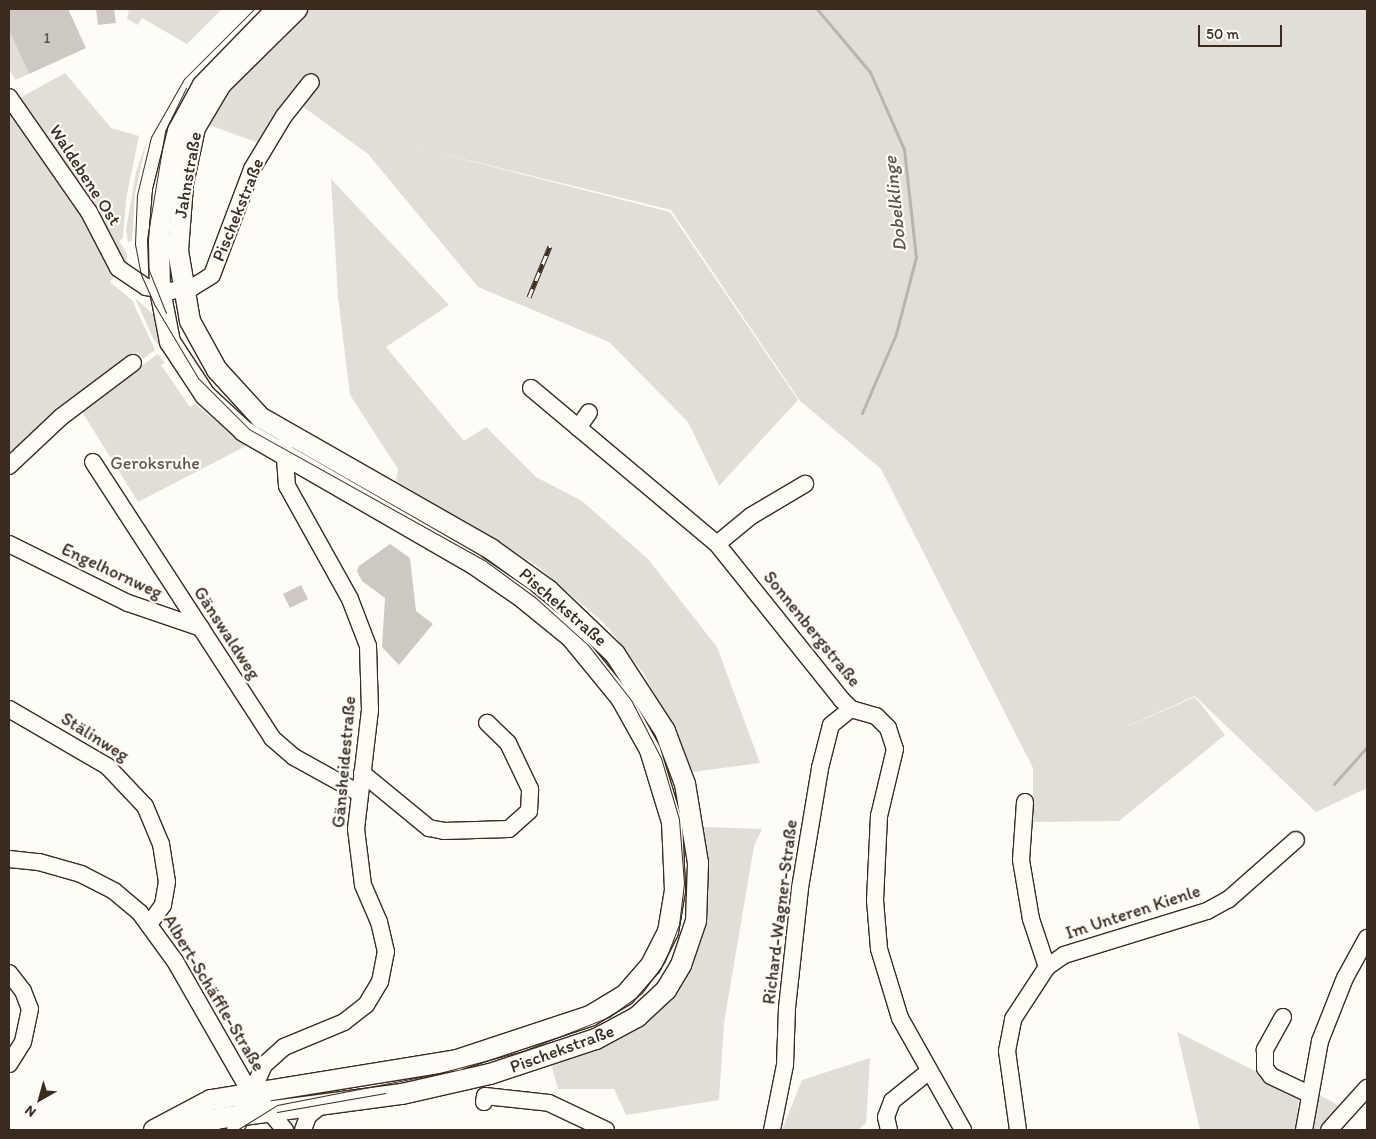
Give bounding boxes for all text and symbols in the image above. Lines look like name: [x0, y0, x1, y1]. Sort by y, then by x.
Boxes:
scale bar: [1201, 15, 1285, 47]
text: 50 m: [1206, 25, 1239, 43]
house number: 1: [44, 30, 50, 48]
street label: Waldebene Ost: [44, 120, 126, 230]
street label: Jahnstraße: [170, 130, 206, 220]
street label: Pischekstraße: [207, 155, 269, 265]
water label: Dobelklinge: [879, 155, 911, 253]
park label: Geroksruhe: [110, 452, 200, 474]
street label: Engelhornweg: [58, 538, 166, 604]
street label: Pischekstraße: [515, 563, 611, 651]
street label: Sonnenbergstraße: [759, 567, 865, 691]
street label: Gänswaldweg: [189, 583, 265, 683]
street label: Gänsheidestraße: [327, 695, 361, 829]
street label: Stälinweg: [57, 708, 133, 766]
street label: Richard-Wagner-Straße: [758, 818, 802, 1006]
street label: Im Unteren Kienle: [1062, 880, 1204, 944]
street label: Albert-Schäffle-Straße: [159, 911, 269, 1075]
street label: Pischekstraße: [507, 1020, 617, 1078]
north arrow: [15, 1074, 65, 1124]
text: N: [22, 1102, 39, 1121]

